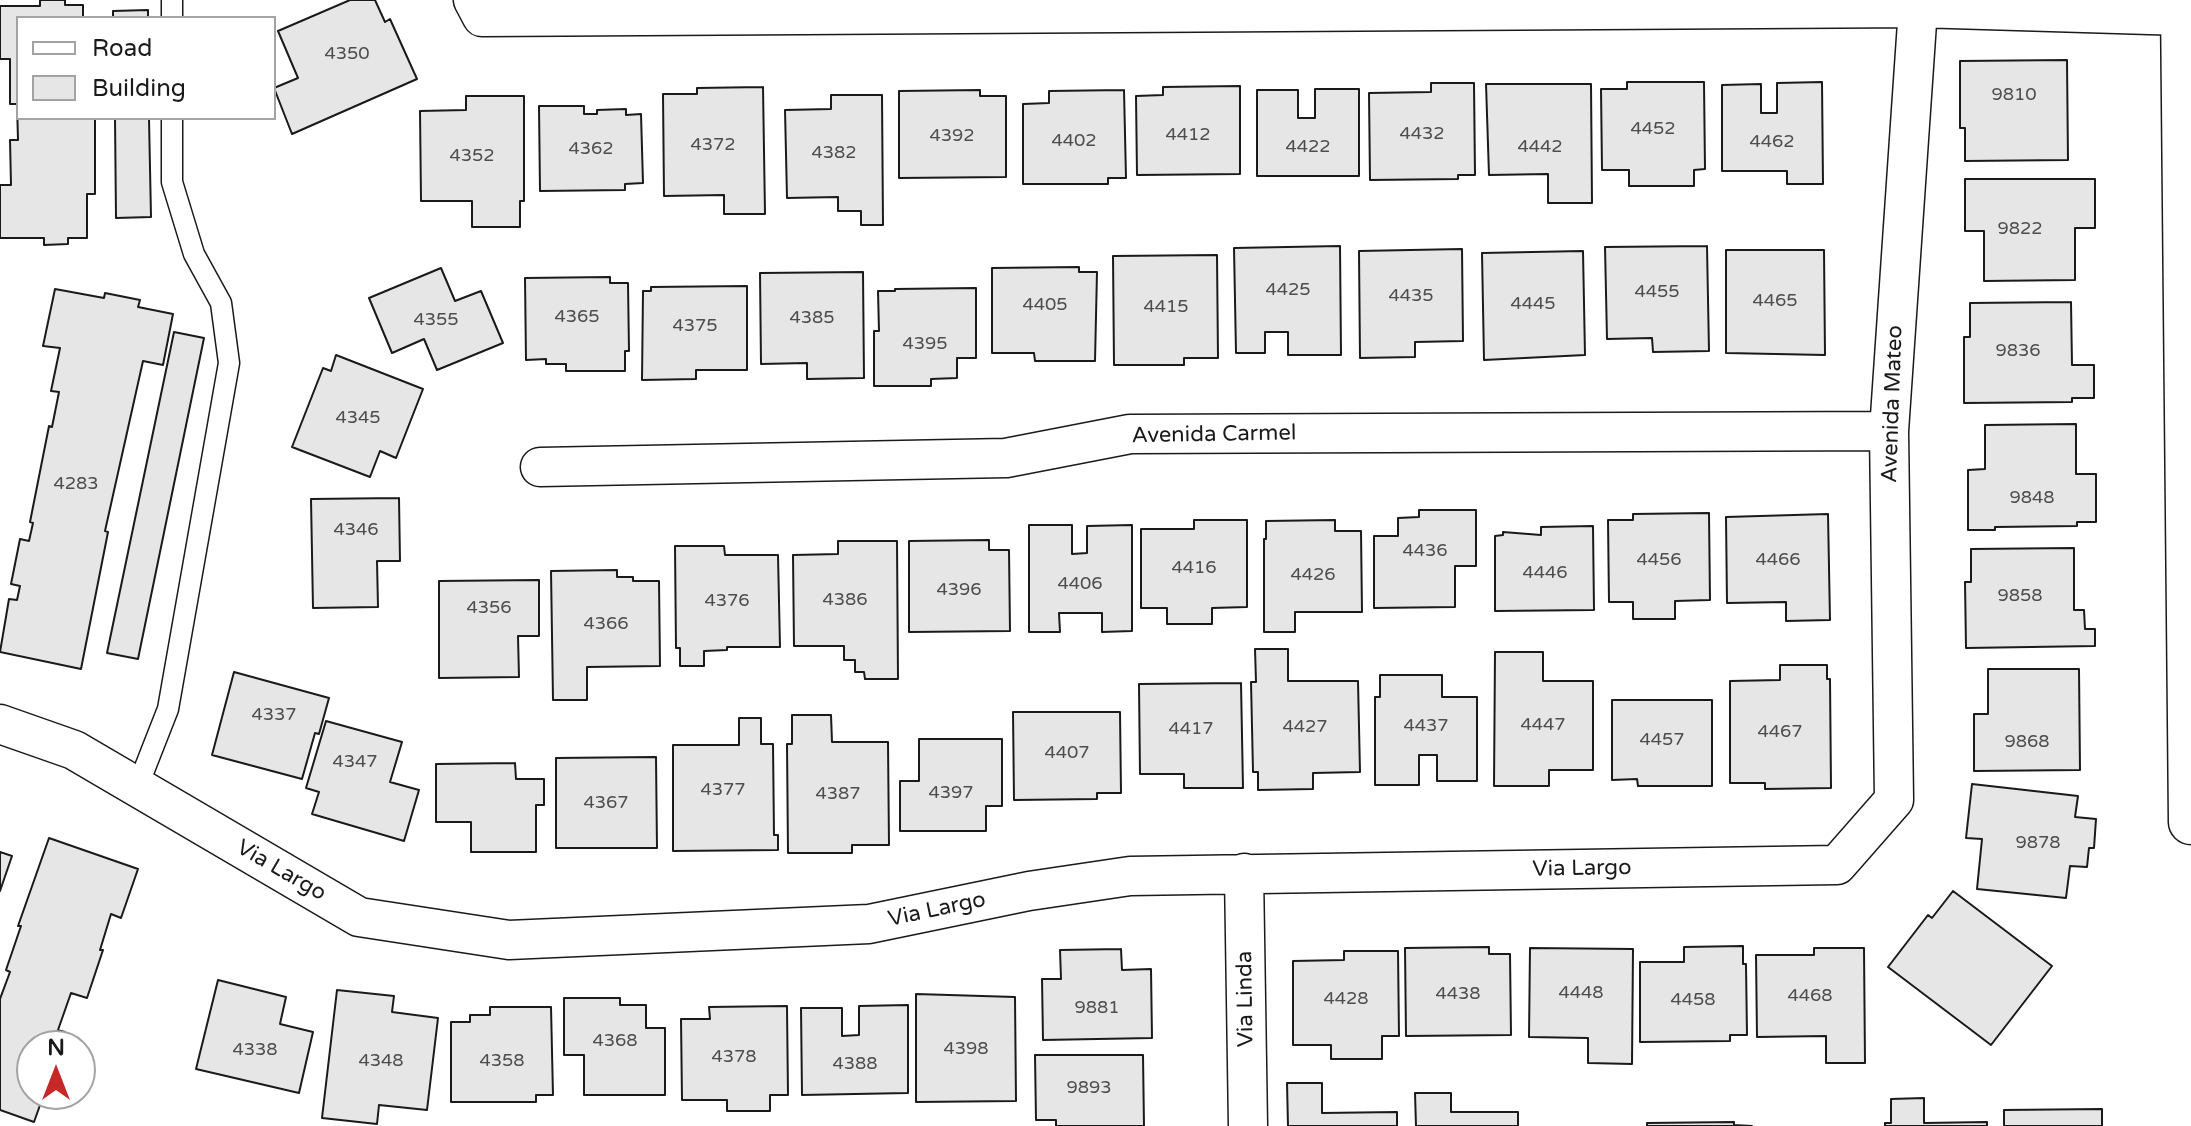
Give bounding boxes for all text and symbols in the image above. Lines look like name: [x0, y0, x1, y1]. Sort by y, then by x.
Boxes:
legend: [16, 16, 276, 120]
text: Road: [92, 34, 152, 63]
house number: 4350: [324, 43, 370, 65]
text: Building: [92, 74, 186, 103]
house number: 9810: [1991, 84, 2037, 106]
house number: 4452: [1630, 118, 1676, 140]
house number: 4432: [1399, 123, 1445, 145]
house number: 4412: [1165, 124, 1211, 146]
house number: 4392: [929, 125, 975, 147]
house number: 4402: [1051, 130, 1097, 152]
house number: 4462: [1749, 131, 1795, 153]
house number: 4372: [690, 134, 736, 156]
house number: 4422: [1285, 136, 1331, 158]
house number: 4442: [1517, 136, 1563, 158]
house number: 4362: [568, 138, 614, 160]
house number: 4382: [811, 142, 857, 164]
house number: 4352: [449, 145, 495, 167]
house number: 9822: [1997, 218, 2043, 240]
house number: 4425: [1265, 279, 1311, 301]
house number: 4455: [1634, 281, 1680, 303]
house number: 4435: [1388, 285, 1434, 307]
house number: 4465: [1752, 290, 1798, 312]
house number: 4445: [1510, 293, 1556, 315]
house number: 4405: [1022, 294, 1068, 316]
house number: 4415: [1143, 296, 1189, 318]
house number: 4365: [554, 306, 600, 328]
house number: 4385: [789, 307, 835, 329]
house number: 4355: [413, 309, 459, 331]
house number: 4375: [672, 315, 718, 337]
street label: Avenida Mateo: [1877, 325, 1909, 483]
house number: 4395: [902, 333, 948, 355]
house number: 9836: [1995, 340, 2041, 362]
house number: 4345: [335, 407, 381, 429]
street label: Avenida Carmel: [1131, 420, 1297, 450]
house number: 4283: [53, 473, 99, 495]
house number: 9848: [2009, 487, 2055, 509]
house number: 4346: [333, 519, 379, 541]
house number: 4436: [1402, 540, 1448, 562]
house number: 4456: [1636, 549, 1682, 571]
house number: 4466: [1755, 549, 1801, 571]
house number: 4416: [1171, 557, 1217, 579]
house number: 4446: [1522, 562, 1568, 584]
house number: 4426: [1290, 564, 1336, 586]
house number: 4406: [1057, 573, 1103, 595]
house number: 4396: [936, 579, 982, 601]
house number: 9858: [1997, 585, 2043, 607]
house number: 4386: [822, 589, 868, 611]
house number: 4376: [704, 590, 750, 612]
house number: 4356: [466, 597, 512, 619]
house number: 4366: [583, 613, 629, 635]
house number: 4337: [251, 704, 297, 726]
house number: 4447: [1520, 714, 1566, 736]
house number: 4437: [1403, 715, 1449, 737]
house number: 4427: [1282, 716, 1328, 738]
house number: 4417: [1168, 718, 1214, 740]
house number: 4467: [1757, 721, 1803, 743]
house number: 4457: [1639, 729, 1685, 751]
house number: 9868: [2004, 731, 2050, 753]
house number: 4407: [1044, 742, 1090, 764]
house number: 4347: [332, 751, 378, 773]
house number: 4377: [700, 779, 746, 801]
house number: 4397: [928, 782, 974, 804]
house number: 4387: [815, 783, 861, 805]
house number: 4367: [583, 792, 629, 814]
house number: 9878: [2015, 832, 2061, 854]
street label: Via Largo: [232, 835, 330, 907]
street label: Via Largo: [1532, 855, 1632, 883]
street label: Via Largo: [886, 887, 988, 933]
street label: Via Linda: [1232, 951, 1260, 1047]
house number: 4448: [1558, 982, 1604, 1004]
house number: 4438: [1435, 983, 1481, 1005]
house number: 4468: [1787, 985, 1833, 1007]
house number: 4428: [1323, 988, 1369, 1010]
house number: 4458: [1670, 989, 1716, 1011]
house number: 9881: [1074, 997, 1120, 1019]
north arrow: [16, 1030, 96, 1110]
house number: 4368: [592, 1030, 638, 1052]
text: N: [47, 1035, 65, 1061]
house number: 4398: [943, 1038, 989, 1060]
house number: 4338: [232, 1039, 278, 1061]
house number: 4378: [711, 1046, 757, 1068]
house number: 4348: [358, 1050, 404, 1072]
house number: 4358: [479, 1050, 525, 1072]
house number: 4388: [832, 1053, 878, 1075]
house number: 9893: [1066, 1077, 1112, 1099]

